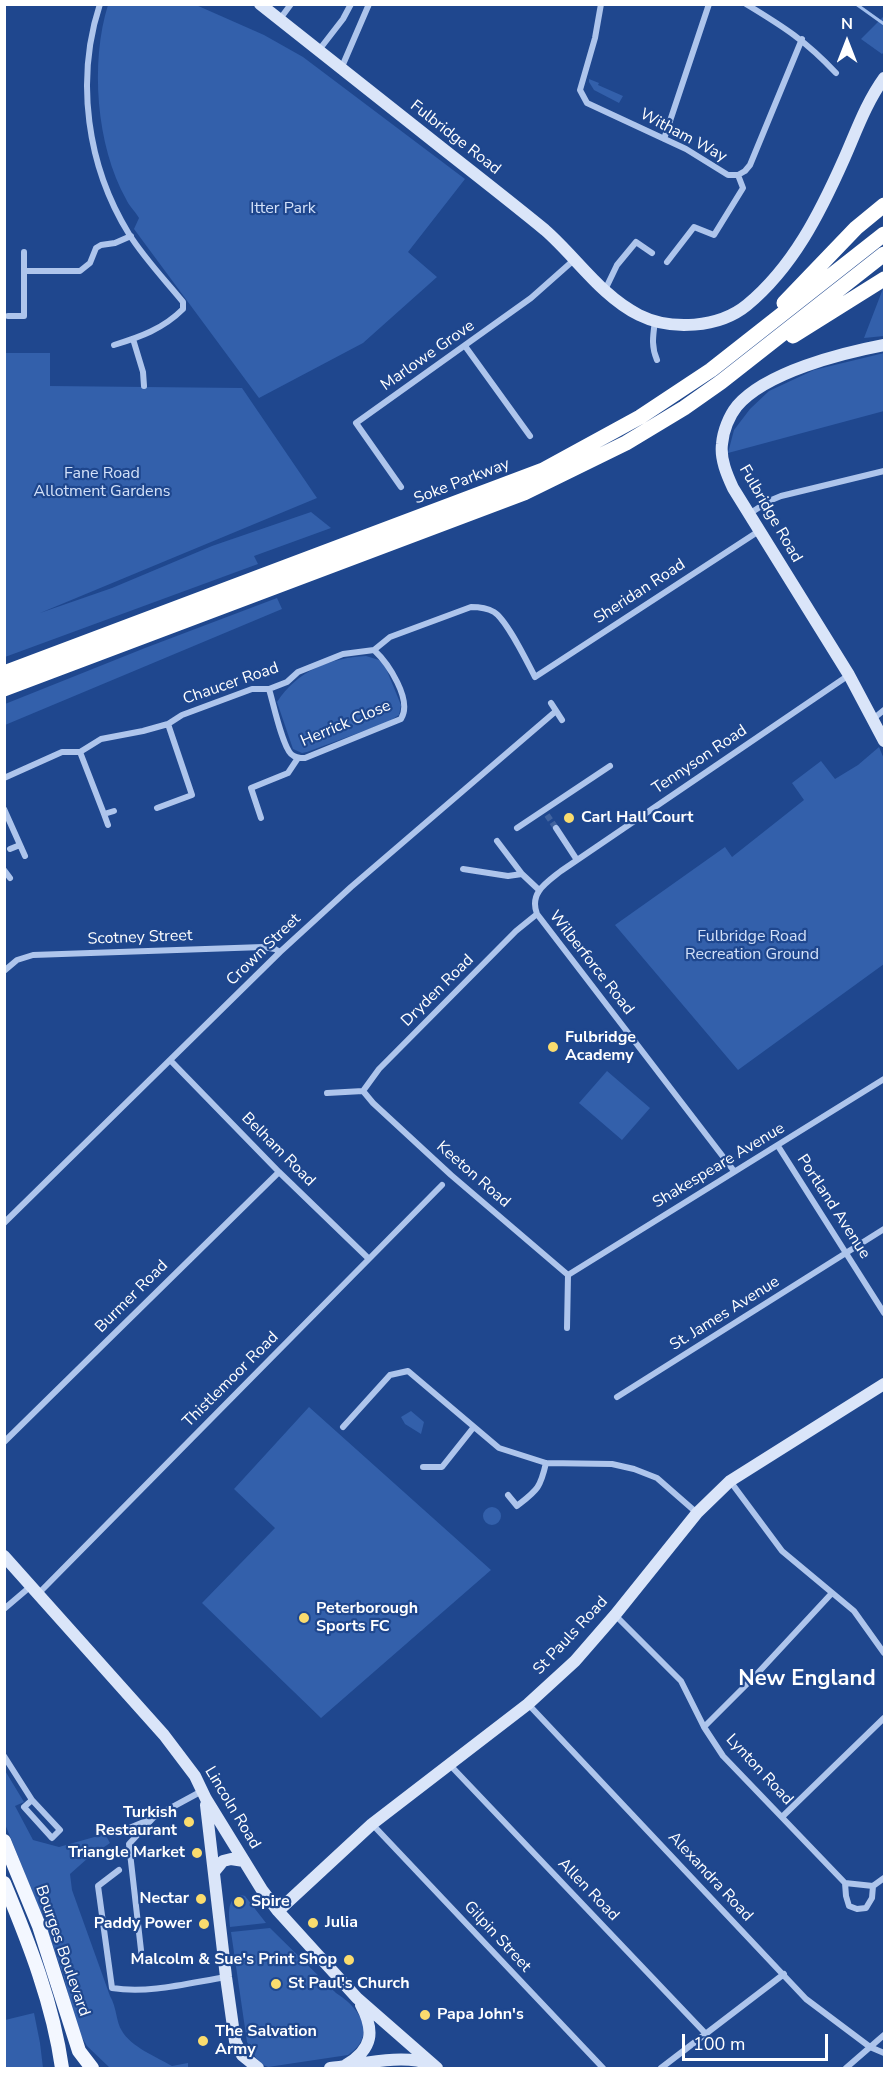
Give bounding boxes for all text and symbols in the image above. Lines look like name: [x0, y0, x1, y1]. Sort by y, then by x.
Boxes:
north arrow: [817, 12, 877, 72]
text: N: [841, 13, 853, 35]
street label: Fulbridge Road: [406, 97, 504, 179]
street label: Witham Way: [636, 105, 730, 167]
park label: Itter Park: [250, 199, 316, 219]
street label: Marlowe Grove: [377, 317, 479, 395]
street label: Soke Parkway: [412, 455, 512, 509]
street label: Fulbridge Road: [734, 462, 806, 566]
park label: Fane Road Allotment Gardens: [34, 464, 170, 502]
street label: Sheridan Road: [591, 555, 689, 629]
street label: Chaucer Road: [181, 659, 281, 709]
street label: Herrick Close: [298, 696, 394, 752]
street label: Tennyson Road: [649, 721, 751, 799]
place label: Carl Hall Court: [581, 808, 693, 828]
marker: Carl Hall Court: [562, 811, 576, 825]
street label: Wilberforce Road: [544, 907, 638, 1019]
street label: Crown Street: [223, 910, 305, 990]
street label: Scotney Street: [87, 927, 193, 949]
park label: Fulbridge Road Recreation Ground: [685, 927, 819, 965]
street label: Dryden Road: [398, 951, 478, 1031]
place label: Fulbridge Academy: [565, 1028, 636, 1066]
marker: Fulbridge Academy: [546, 1040, 560, 1054]
street label: Belham Road: [237, 1109, 319, 1191]
street label: Shakespeare Avenue: [650, 1119, 788, 1213]
street label: Keeton Road: [432, 1138, 514, 1212]
street label: Portland Avenue: [792, 1151, 874, 1263]
street label: Burmer Road: [92, 1257, 172, 1337]
street label: St. James Avenue: [667, 1273, 783, 1355]
street label: Thistlemoor Road: [179, 1328, 283, 1432]
street label: St Pauls Road: [530, 1593, 612, 1679]
place label: Peterborough Sports FC: [316, 1599, 418, 1637]
marker: Peterborough Sports FC: [297, 1611, 311, 1625]
district label: New England: [738, 1667, 876, 1693]
street label: Lynton Road: [721, 1730, 797, 1810]
street label: Lincoln Road: [200, 1763, 264, 1853]
place label: Turkish Restaurant: [95, 1803, 177, 1841]
marker: Turkish Restaurant: [182, 1815, 196, 1829]
street label: Alexandra Road: [664, 1828, 756, 1926]
place label: Triangle Market: [68, 1843, 185, 1863]
marker: Triangle Market: [190, 1846, 204, 1860]
street label: Allen Road: [553, 1855, 623, 1925]
street label: Bourges Boulevard: [31, 1883, 93, 2019]
place label: Nectar: [140, 1889, 189, 1909]
marker: Nectar: [194, 1892, 208, 1906]
place label: Spire: [251, 1892, 290, 1912]
marker: Spire: [232, 1895, 246, 1909]
street label: Gilpin Street: [459, 1898, 535, 1976]
place label: Julia: [325, 1913, 358, 1933]
place label: Paddy Power: [94, 1914, 192, 1934]
marker: Julia: [306, 1916, 320, 1930]
marker: Paddy Power: [197, 1917, 211, 1931]
place label: Malcolm & Sue's Print Shop: [131, 1950, 337, 1970]
marker: Malcolm & Sue's Print Shop: [342, 1953, 356, 1967]
place label: St Paul's Church: [288, 1974, 409, 1994]
marker: St Paul's Church: [269, 1977, 283, 1991]
place label: Papa John's: [437, 2005, 524, 2025]
marker: Papa John's: [418, 2008, 432, 2022]
place label: The Salvation Army: [215, 2022, 317, 2060]
scale bar: [685, 2022, 830, 2060]
text: 100 m: [693, 2032, 745, 2056]
marker: The Salvation Army: [196, 2034, 210, 2048]

